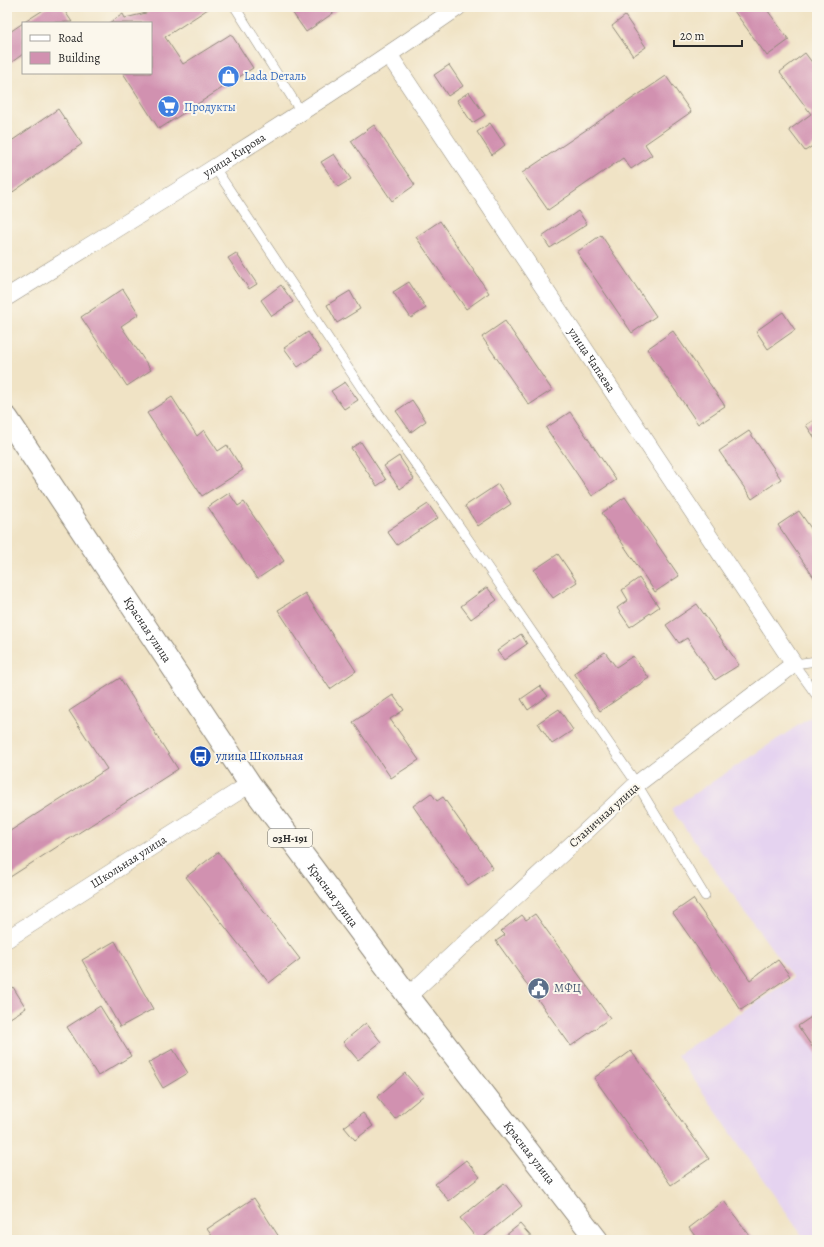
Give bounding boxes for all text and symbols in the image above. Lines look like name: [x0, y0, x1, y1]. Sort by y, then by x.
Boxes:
legend: [22, 22, 152, 74]
scale bar: [674, 22, 742, 48]
text: 20 m: [680, 28, 704, 44]
text: Road: [58, 30, 84, 46]
text: Building: [58, 50, 100, 66]
shop icon: Lada Dеталь: [216, 63, 242, 89]
place label: Lada Dеталь: [244, 68, 307, 84]
supermarket icon: Продукты: [156, 94, 182, 120]
place label: Продукты: [184, 99, 236, 115]
street label: улица Кирова: [199, 129, 269, 181]
street label: улица Чапаева: [564, 323, 619, 396]
street label: Красная улица: [120, 594, 175, 666]
bus stop icon: улица Школьная: [187, 743, 213, 769]
place label: улица Школьная: [215, 748, 303, 764]
street label: Станичная улица: [565, 779, 643, 851]
road number: 03Н-191: [268, 829, 312, 847]
street label: Школьная улица: [87, 831, 170, 892]
street label: Красная улица: [304, 860, 362, 931]
public building icon: МФЦ: [526, 975, 552, 1001]
place label: МФЦ: [554, 980, 582, 996]
street label: Красная улица: [500, 1118, 559, 1188]

